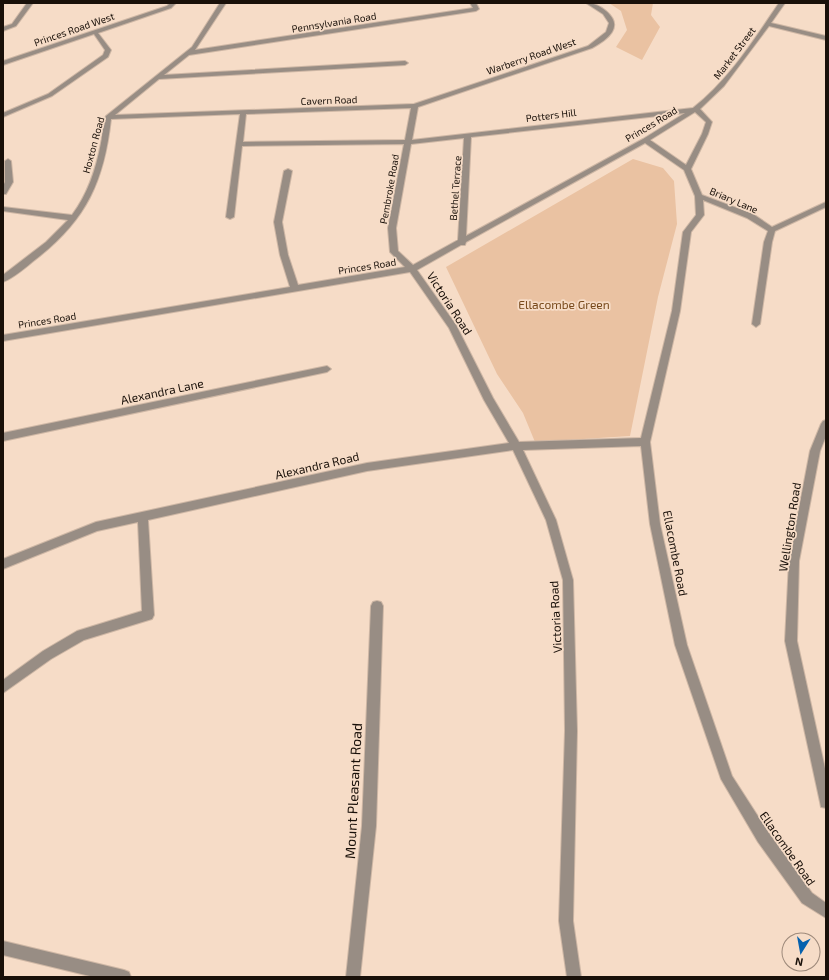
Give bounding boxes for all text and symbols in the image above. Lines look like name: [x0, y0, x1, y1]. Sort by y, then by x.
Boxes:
street label: Pennsylvania Road: [291, 9, 377, 35]
street label: Princes Road West: [32, 10, 116, 48]
street label: Market Street: [710, 24, 758, 82]
street label: Warberry Road West: [485, 35, 578, 77]
street label: Cavern Road: [300, 93, 358, 107]
street label: Princes Road: [623, 104, 679, 144]
street label: Potters Hill: [525, 106, 577, 124]
street label: Hoxton Road: [80, 115, 106, 175]
street label: Pembroke Road: [377, 153, 401, 225]
street label: Bethel Terrace: [447, 155, 463, 221]
street label: Briary Lane: [708, 184, 760, 216]
street label: Princes Road: [337, 255, 397, 277]
street label: Victoria Road: [424, 269, 476, 337]
park label: Ellacombe Green: [518, 297, 610, 311]
street label: Princes Road: [17, 309, 77, 331]
street label: Alexandra Lane: [119, 375, 205, 407]
street label: Alexandra Road: [274, 449, 360, 481]
street label: Wellington Road: [775, 481, 803, 573]
street label: Ellacombe Road: [661, 509, 691, 597]
street label: Victoria Road: [546, 581, 564, 653]
street label: Mount Pleasant Road: [341, 723, 365, 859]
street label: Ellacombe Road: [757, 808, 819, 888]
north arrow: [781, 932, 821, 972]
text: N: [794, 955, 804, 969]

